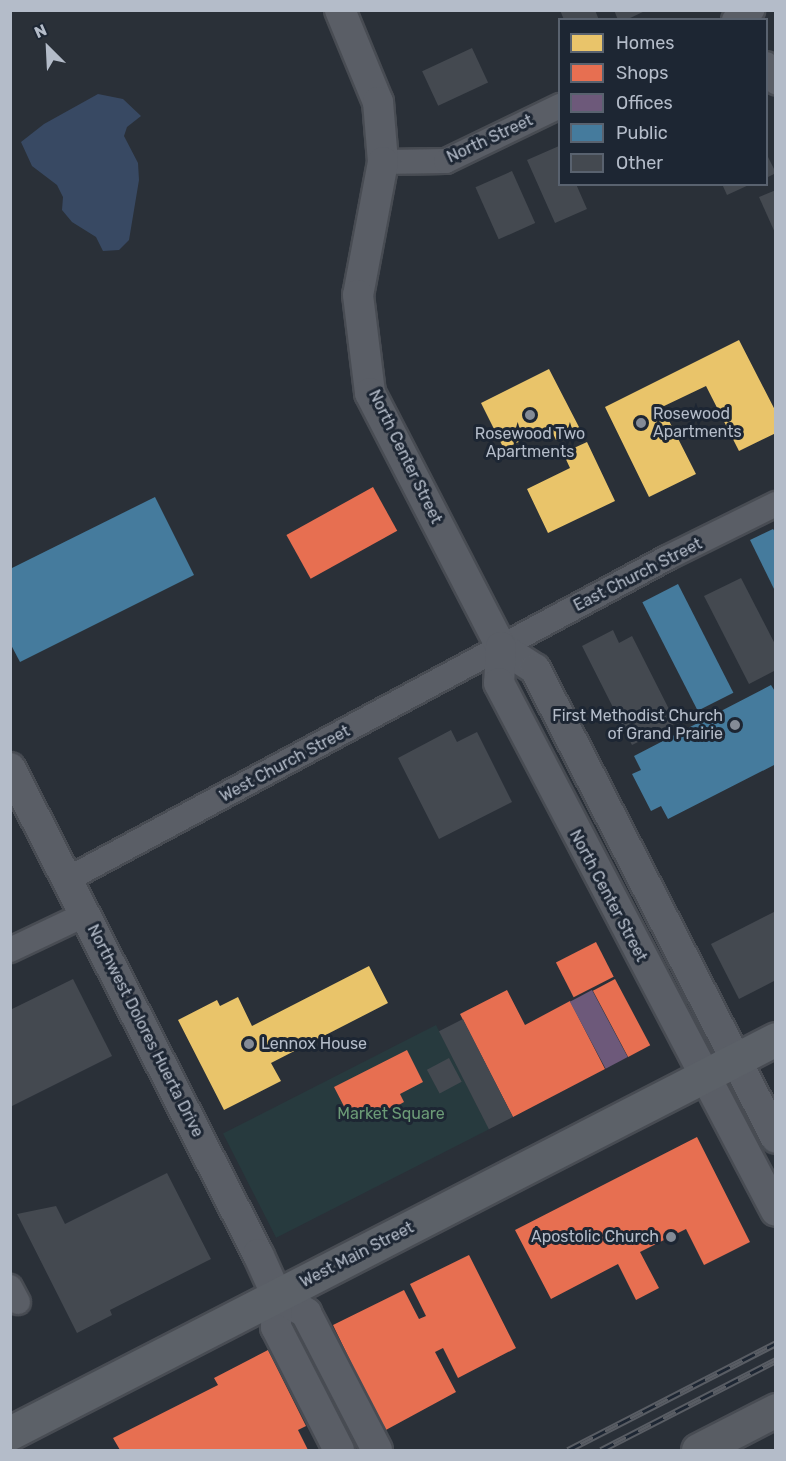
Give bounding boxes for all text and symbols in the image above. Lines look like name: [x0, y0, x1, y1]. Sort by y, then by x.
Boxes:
north arrow: [18, 18, 78, 78]
legend: [558, 18, 768, 186]
text: N: [31, 20, 50, 42]
text: Homes: [616, 32, 674, 54]
text: Shops: [616, 62, 668, 84]
text: Offices: [616, 92, 673, 114]
street label: North Street: [444, 111, 536, 167]
text: Public: [616, 122, 668, 144]
text: Other: [616, 152, 663, 174]
street label: North Center Street: [364, 387, 446, 527]
place label: Rosewood Apartments: [653, 404, 742, 442]
marker: Rosewood Two Apartments: [523, 408, 537, 422]
marker: Rosewood Apartments: [634, 416, 648, 430]
place label: Rosewood Two Apartments: [475, 424, 585, 462]
street label: East Church Street: [571, 534, 705, 616]
place label: First Methodist Church of Grand Prairie: [552, 706, 723, 744]
marker: First Methodist Church of Grand Prairie: [728, 718, 742, 732]
street label: West Church Street: [217, 722, 353, 806]
street label: North Center Street: [565, 827, 651, 965]
street label: Northwest Dolores Huerta Drive: [83, 921, 207, 1141]
place label: Lennox House: [261, 1034, 367, 1054]
marker: Lennox House: [242, 1037, 256, 1051]
park label: Market Square: [337, 1104, 445, 1124]
street label: West Main Street: [297, 1218, 417, 1292]
place label: Apostolic Church: [531, 1227, 659, 1247]
marker: Apostolic Church: [664, 1230, 678, 1244]

